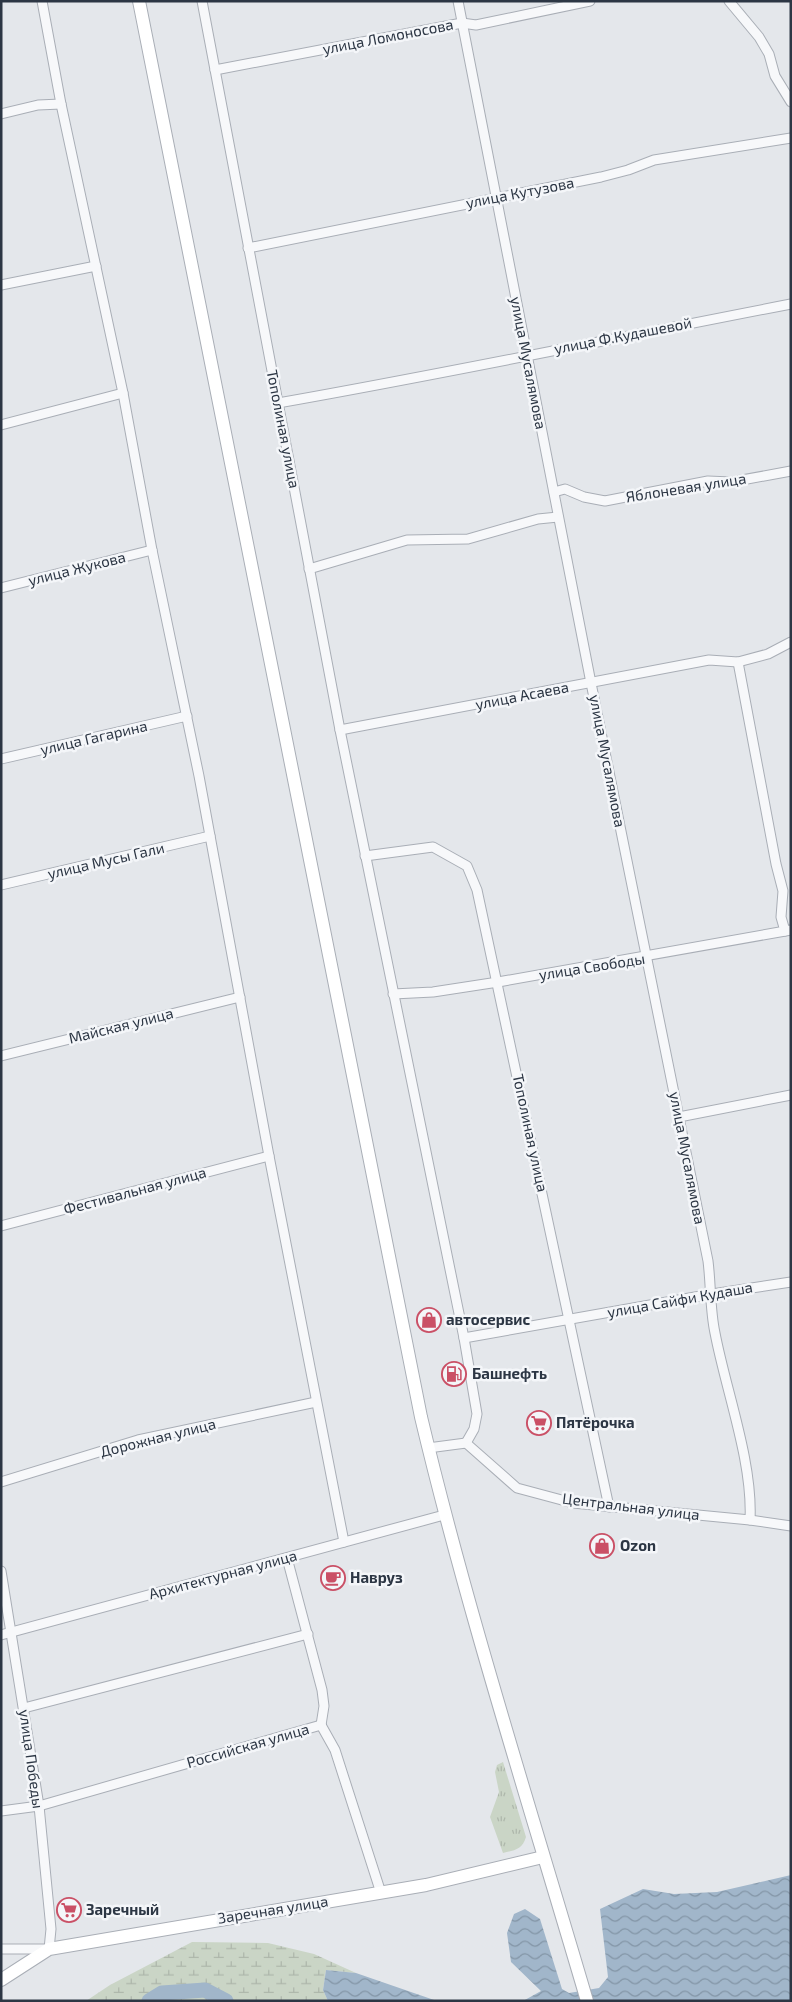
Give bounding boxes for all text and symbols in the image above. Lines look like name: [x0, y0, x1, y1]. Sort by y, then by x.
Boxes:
street label: улица Ломоносова: [321, 14, 455, 59]
street label: улица Кутузова: [464, 173, 576, 212]
street label: улица Мусалямова: [506, 295, 551, 431]
street label: улица Ф.Кудашевой: [552, 313, 693, 358]
street label: Тополиная улица: [263, 368, 304, 490]
street label: Яблоневая улица: [624, 469, 747, 506]
street label: улица Жукова: [26, 547, 128, 590]
street label: улица Асаева: [474, 677, 570, 714]
street label: улица Мусалямова: [585, 693, 630, 829]
street label: улица Гагарина: [38, 716, 149, 759]
street label: улица Мусы Гали: [46, 838, 166, 883]
street label: улица Свободы: [537, 949, 646, 984]
street label: Майская улица: [67, 1003, 175, 1048]
street label: Тополиная улица: [509, 1072, 552, 1194]
street label: улица Мусалямова: [665, 1090, 710, 1226]
street label: Фестивальная улица: [61, 1162, 208, 1219]
street label: улица Сайфи Кудаша: [606, 1277, 754, 1322]
shop icon: автосервис: [416, 1307, 442, 1333]
place label: автосервис: [446, 1310, 531, 1328]
fuel station icon: Башнефть: [441, 1361, 467, 1387]
place label: Башнефть: [472, 1364, 547, 1382]
supermarket icon: Пятёрочка: [526, 1410, 552, 1436]
place label: Пятёрочка: [556, 1413, 635, 1431]
street label: Дорожная улица: [98, 1414, 218, 1461]
street label: Центральная улица: [561, 1489, 701, 1524]
shop icon: Ozon: [589, 1533, 615, 1559]
place label: Ozon: [620, 1536, 656, 1554]
street label: Архитектурная улица: [147, 1546, 299, 1603]
cafe icon: Навруз: [320, 1565, 346, 1591]
place label: Навруз: [350, 1568, 403, 1586]
street label: улица Победы: [15, 1708, 48, 1810]
street label: Российская улица: [184, 1719, 311, 1772]
street label: Заречная улица: [216, 1891, 330, 1928]
supermarket icon: Заречный: [56, 1897, 82, 1923]
place label: Заречный: [86, 1900, 159, 1918]

